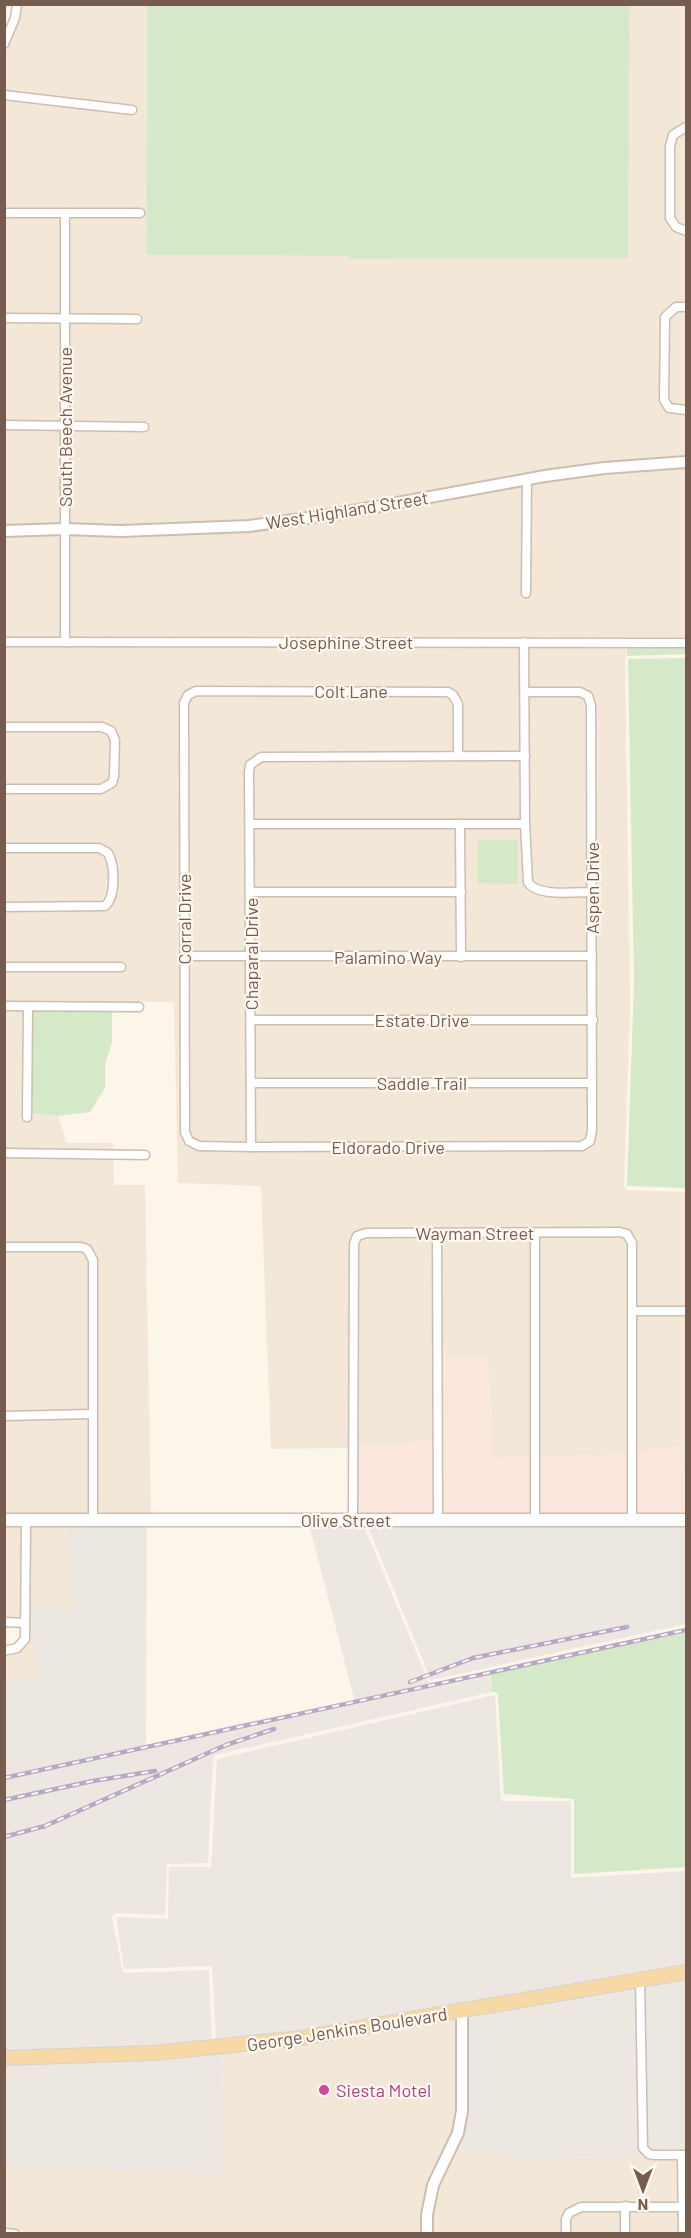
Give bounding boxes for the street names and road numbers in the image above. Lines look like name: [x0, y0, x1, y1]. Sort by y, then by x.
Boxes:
street label: South Beech Avenue: [54, 347, 76, 507]
street label: West Highland Street: [264, 486, 430, 534]
street label: Josephine Street: [279, 631, 413, 653]
street label: Colt Lane: [314, 680, 388, 702]
street label: Aspen Drive: [581, 842, 603, 934]
street label: Corral Drive: [173, 874, 195, 964]
street label: Chaparal Drive: [240, 898, 262, 1010]
street label: Palamino Way: [334, 946, 442, 968]
street label: Estate Drive: [375, 1009, 469, 1031]
street label: Saddle Trail: [377, 1072, 467, 1094]
street label: Eldorado Drive: [331, 1136, 445, 1158]
street label: Wayman Street: [416, 1222, 534, 1244]
street label: Olive Street: [301, 1509, 391, 1531]
street label: George Jenkins Boulevard: [245, 2002, 449, 2056]

